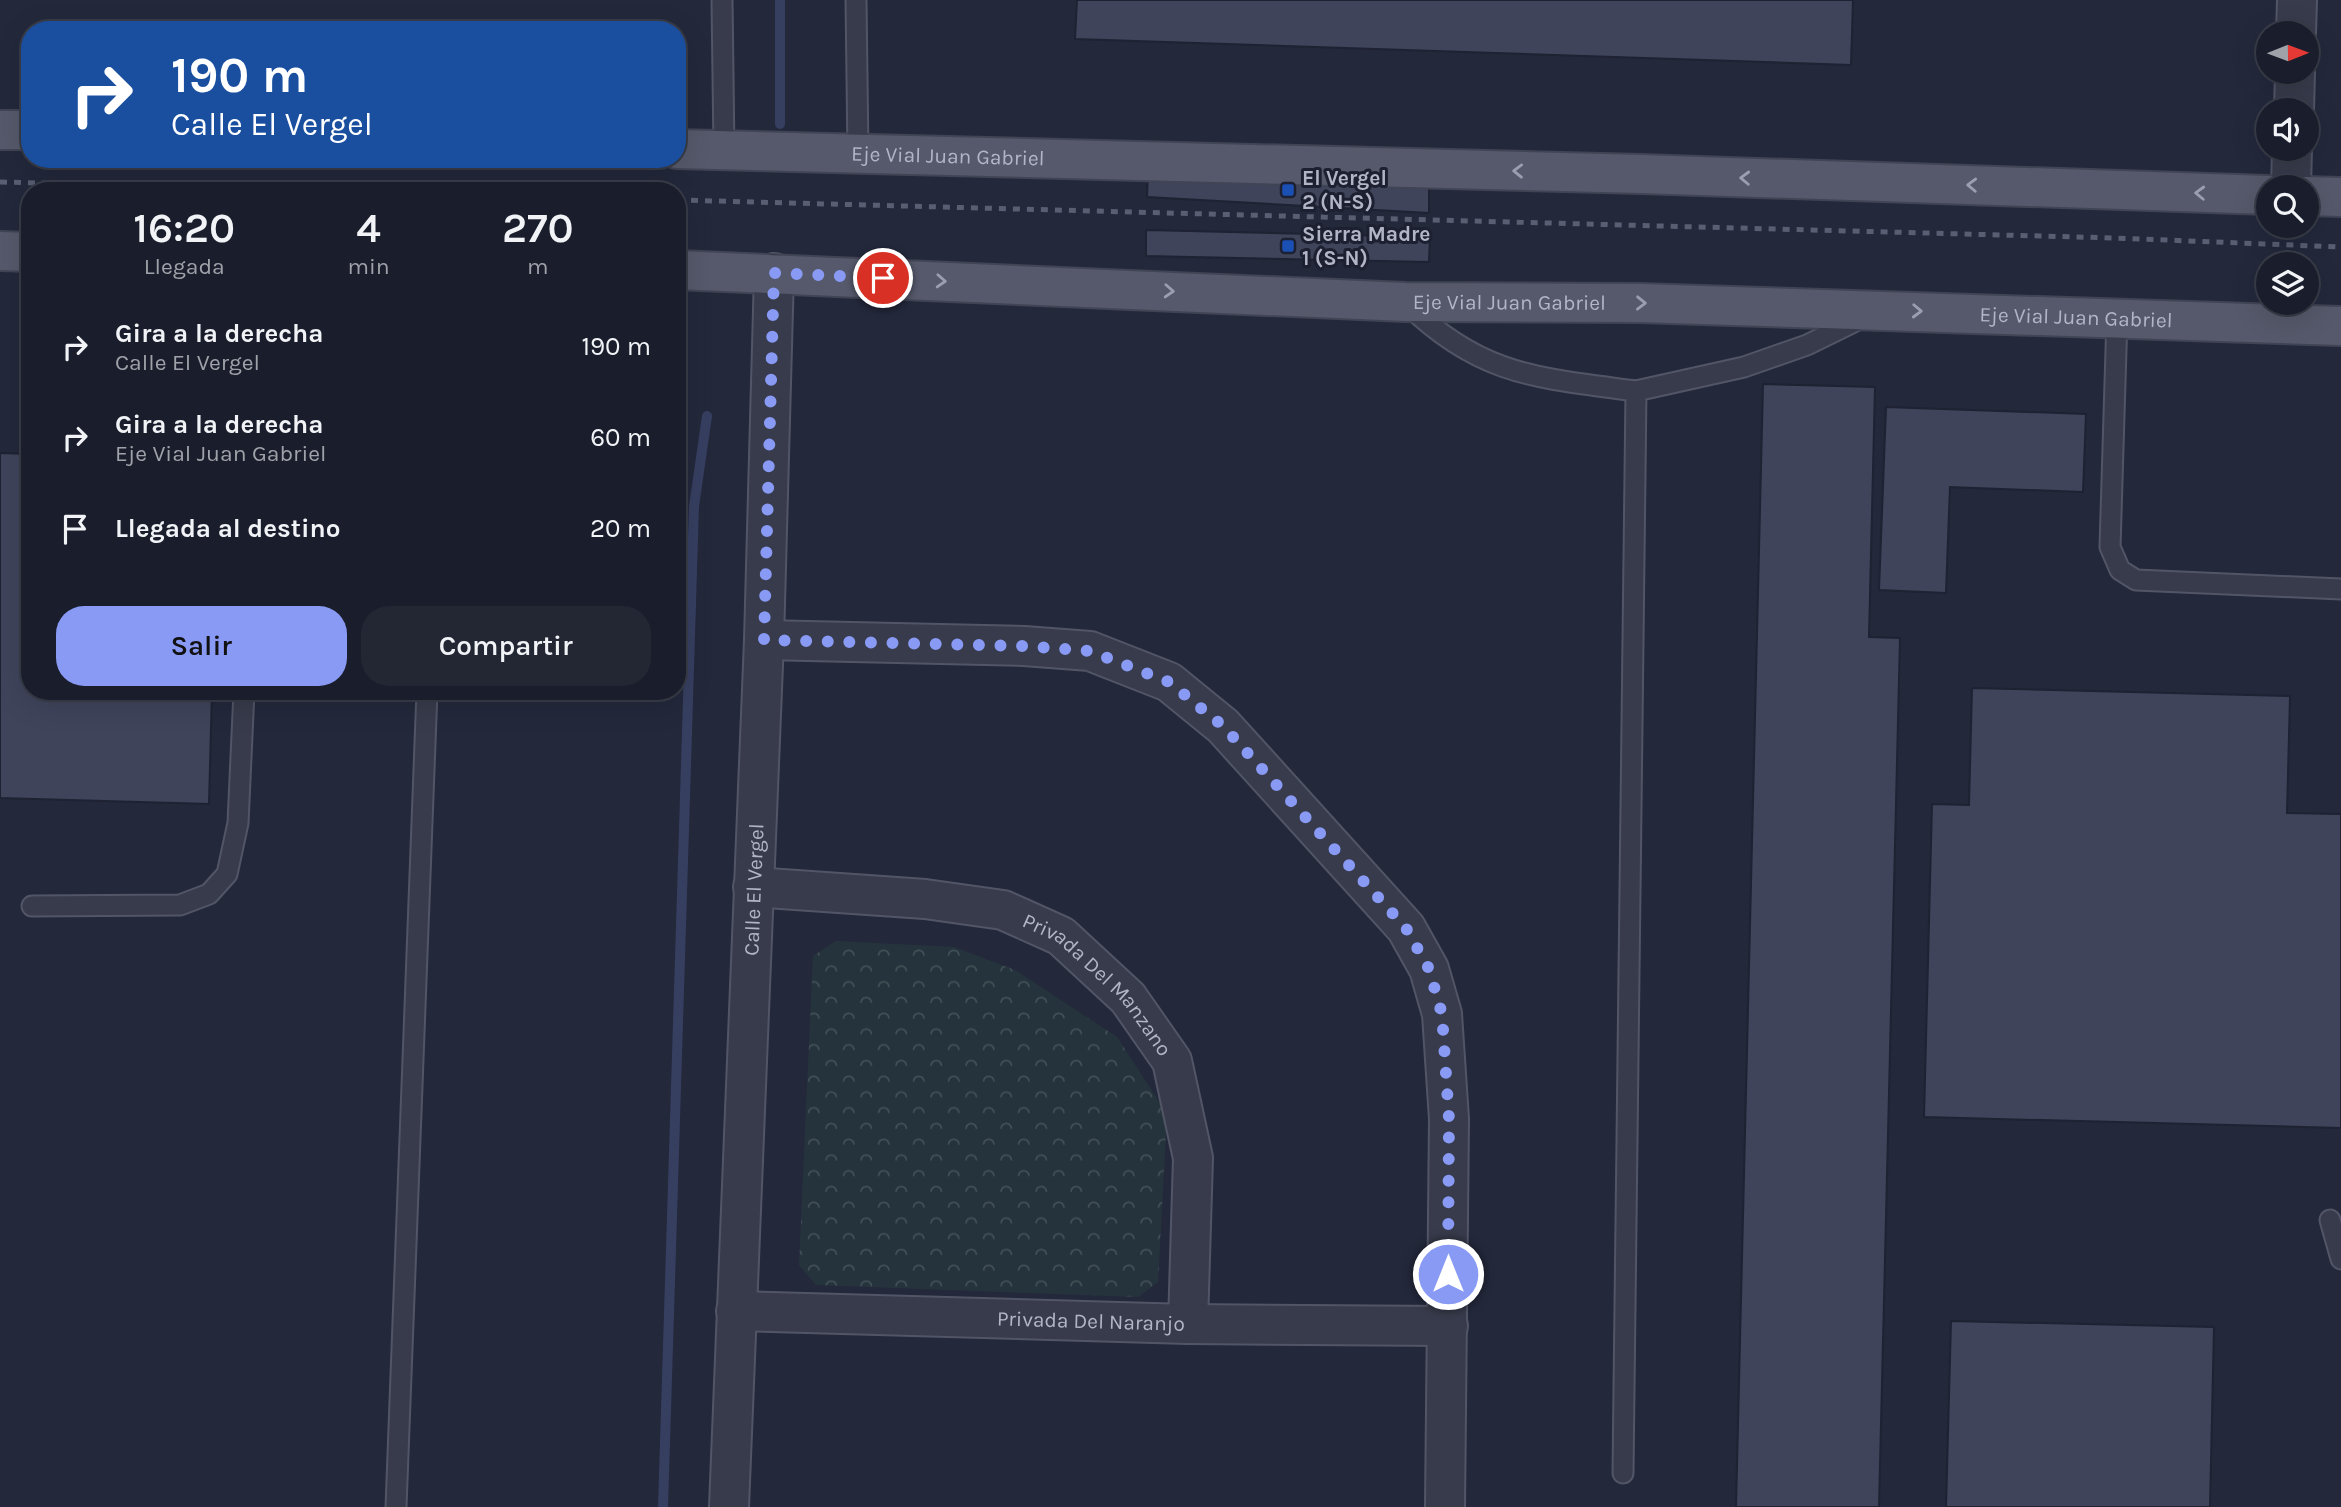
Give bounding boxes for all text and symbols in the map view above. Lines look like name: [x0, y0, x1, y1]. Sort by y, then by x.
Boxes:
north arrow: [2256, 21, 2319, 84]
map controls: [2256, 21, 2319, 315]
text: 190 m: [171, 47, 308, 104]
icon: right: [56, 49, 147, 140]
button: sound: [2256, 98, 2319, 161]
text: Calle El Vergel: [171, 106, 373, 143]
street label: Eje Vial Juan Gabriel: [851, 142, 1045, 171]
one-way arrow: [1512, 163, 1522, 179]
place label: El Vergel 2 (N-S): [1302, 166, 1387, 214]
one-way arrow: [1739, 170, 1750, 185]
button: search: [2256, 175, 2319, 238]
one-way arrow: [1967, 177, 1977, 193]
marker: El Vergel 2 (N-S): [1280, 182, 1296, 198]
one-way arrow: [2194, 185, 2205, 200]
text: 16:20: [133, 203, 235, 253]
text: 4: [356, 203, 381, 253]
text: 270: [502, 203, 574, 253]
place label: Sierra Madre 1 (S-N): [1302, 222, 1430, 270]
marker: Sierra Madre 1 (S-N): [1280, 238, 1296, 254]
pin: [853, 248, 913, 308]
button: layers: [2256, 252, 2319, 315]
text: Llegada: [144, 253, 225, 280]
text: min: [347, 253, 390, 280]
text: m: [527, 253, 549, 280]
icon: arrive: [864, 259, 902, 297]
one-way arrow: [936, 273, 947, 288]
one-way arrow: [1163, 284, 1174, 299]
street label: Eje Vial Juan Gabriel: [1413, 290, 1606, 315]
one-way arrow: [1636, 295, 1647, 311]
street label: Eje Vial Juan Gabriel: [1979, 302, 2173, 332]
one-way arrow: [1912, 303, 1923, 318]
text: Gira a la derecha: [115, 318, 324, 349]
icon: right: [56, 328, 94, 366]
text: 190 m: [581, 331, 651, 362]
text: Calle El Vergel: [115, 349, 260, 376]
text: Gira a la derecha: [115, 409, 324, 440]
icon: right: [56, 419, 94, 457]
text: 60 m: [590, 422, 651, 453]
text: Eje Vial Juan Gabriel: [115, 440, 327, 467]
icon: arrive: [56, 510, 94, 548]
text: Llegada al destino: [115, 513, 341, 544]
text: 20 m: [590, 513, 651, 544]
button: Salir: [56, 606, 347, 686]
button: Compartir: [361, 606, 651, 686]
street label: Calle El Vergel: [739, 823, 769, 956]
street label: Privada Del Manzano: [1019, 908, 1177, 1061]
position arrow: [1411, 1237, 1485, 1311]
street label: Privada Del Naranjo: [997, 1307, 1185, 1336]

